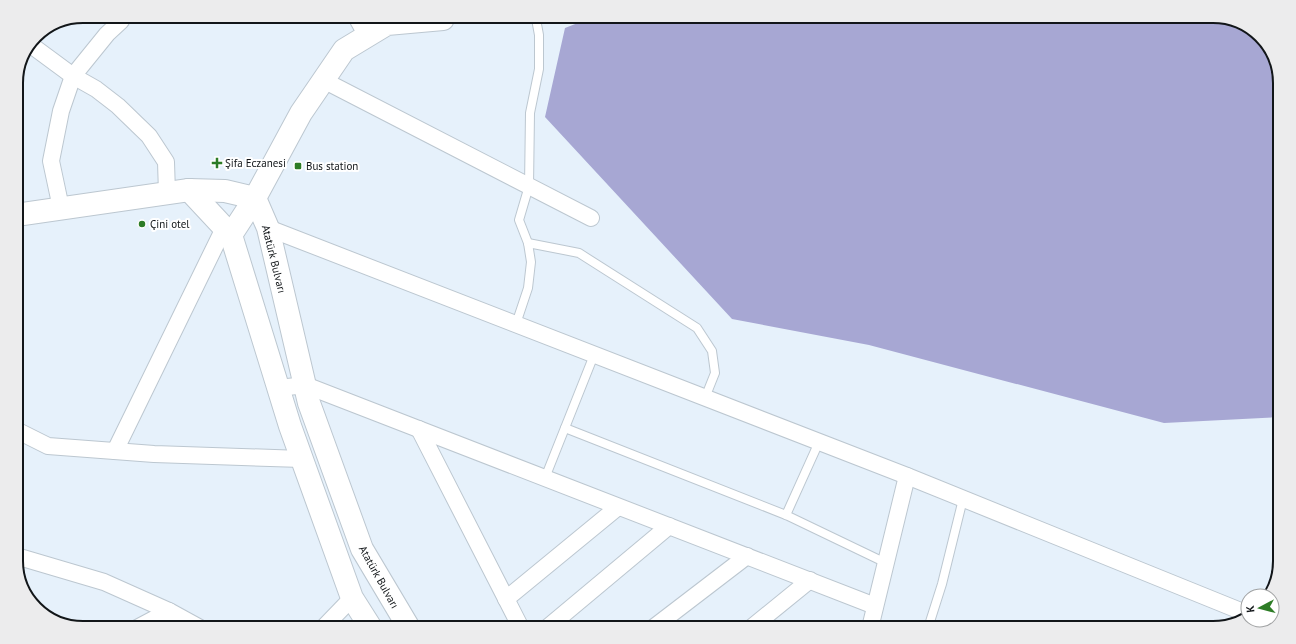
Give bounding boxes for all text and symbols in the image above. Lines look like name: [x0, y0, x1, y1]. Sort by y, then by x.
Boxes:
place label: Şifa Eczanesi: [225, 156, 286, 170]
marker: Şifa Eczanesi: [212, 158, 222, 168]
place label: Bus station: [306, 159, 358, 173]
marker: Bus station: [293, 161, 303, 171]
place label: Çini otel: [150, 217, 190, 231]
marker: Çini otel: [137, 219, 147, 229]
street label: Atatürk Bulvarı: [259, 223, 289, 295]
street label: Atatürk Bulvarı: [356, 543, 402, 611]
north arrow: [1240, 588, 1280, 628]
text: K: [1243, 605, 1257, 613]

